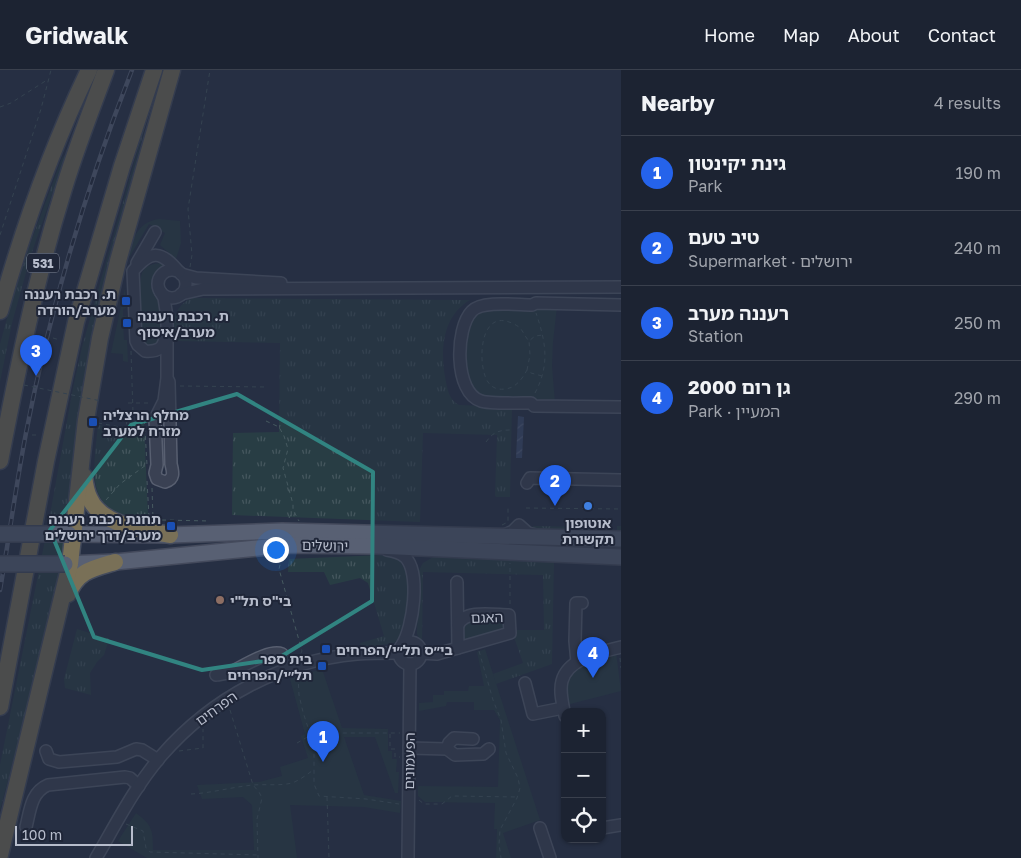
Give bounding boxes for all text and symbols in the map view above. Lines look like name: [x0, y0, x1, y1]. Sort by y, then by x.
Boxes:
text: Gridwalk: [25, 20, 129, 49]
text: Home: [704, 24, 755, 46]
text: Map: [783, 24, 820, 46]
text: About: [848, 24, 900, 46]
text: Contact: [928, 24, 996, 46]
text: Nearby: [641, 90, 715, 116]
text: 4 results: [934, 93, 1001, 113]
text: גינת יקינטון: [688, 151, 786, 174]
text: 1: [653, 163, 661, 183]
text: 190 m: [955, 163, 1001, 183]
text: Park: [688, 176, 723, 196]
text: טיב טעם: [688, 225, 760, 248]
text: 2: [652, 238, 662, 258]
text: 240 m: [954, 238, 1001, 258]
text: Supermarket · ירושלים: [688, 251, 853, 271]
road number: 531: [27, 254, 59, 272]
place label: ת. רכבת רעננה מערב/הורדה: [24, 285, 116, 318]
marker: ת. רכבת רעננה מערב/הורדה: [120, 295, 132, 307]
text: רעננה מערב: [688, 301, 789, 324]
place label: ת. רכבת רעננה מערב/איסוף: [137, 307, 229, 340]
text: 3: [652, 313, 662, 333]
text: 250 m: [954, 313, 1001, 333]
marker: ת. רכבת רעננה מערב/איסוף: [121, 317, 133, 329]
text: Station: [688, 326, 743, 346]
pin: 3: [20, 335, 52, 376]
text: גן רום 2000: [688, 375, 791, 398]
text: 4: [652, 388, 662, 408]
text: 290 m: [954, 388, 1001, 408]
text: Park · המעיין: [688, 401, 780, 421]
place label: מחלף הרצליה מזרח למערב: [103, 406, 189, 439]
marker: מחלף הרצליה מזרח למערב: [87, 416, 99, 428]
pin: 2: [539, 465, 571, 506]
marker: אוטופון תקשורת: [582, 500, 594, 512]
place label: תחנת רכבת רעננה מערב/דרך ירושלים: [45, 510, 161, 543]
place label: אוטופון תקשורת: [562, 514, 614, 547]
marker: תחנת רכבת רעננה מערב/דרך ירושלים: [165, 520, 177, 532]
street label: ירושלים: [302, 536, 348, 554]
your location: [263, 537, 289, 563]
place label: בי"ס תל"י: [230, 592, 291, 609]
marker: בי"ס תל"י: [214, 594, 226, 606]
street label: האגם: [470, 608, 504, 626]
pin: 4: [577, 637, 609, 678]
place label: בי״ס תל״י/הפרחים: [336, 641, 453, 658]
marker: בי״ס תל״י/הפרחים: [320, 643, 332, 655]
place label: בית ספר תל״י/הפרחים: [227, 650, 312, 683]
marker: בית ספר תל״י/הפרחים: [316, 660, 328, 672]
street label: הפרחים: [192, 687, 240, 729]
map controls: [561, 708, 606, 843]
button: +: [561, 708, 606, 753]
pin: 1: [307, 721, 339, 762]
street label: הפעמונים: [400, 732, 418, 790]
button: −: [561, 753, 606, 798]
button: locate: [561, 798, 606, 843]
scale bar: [15, 823, 132, 846]
text: 100 m: [22, 826, 62, 843]

